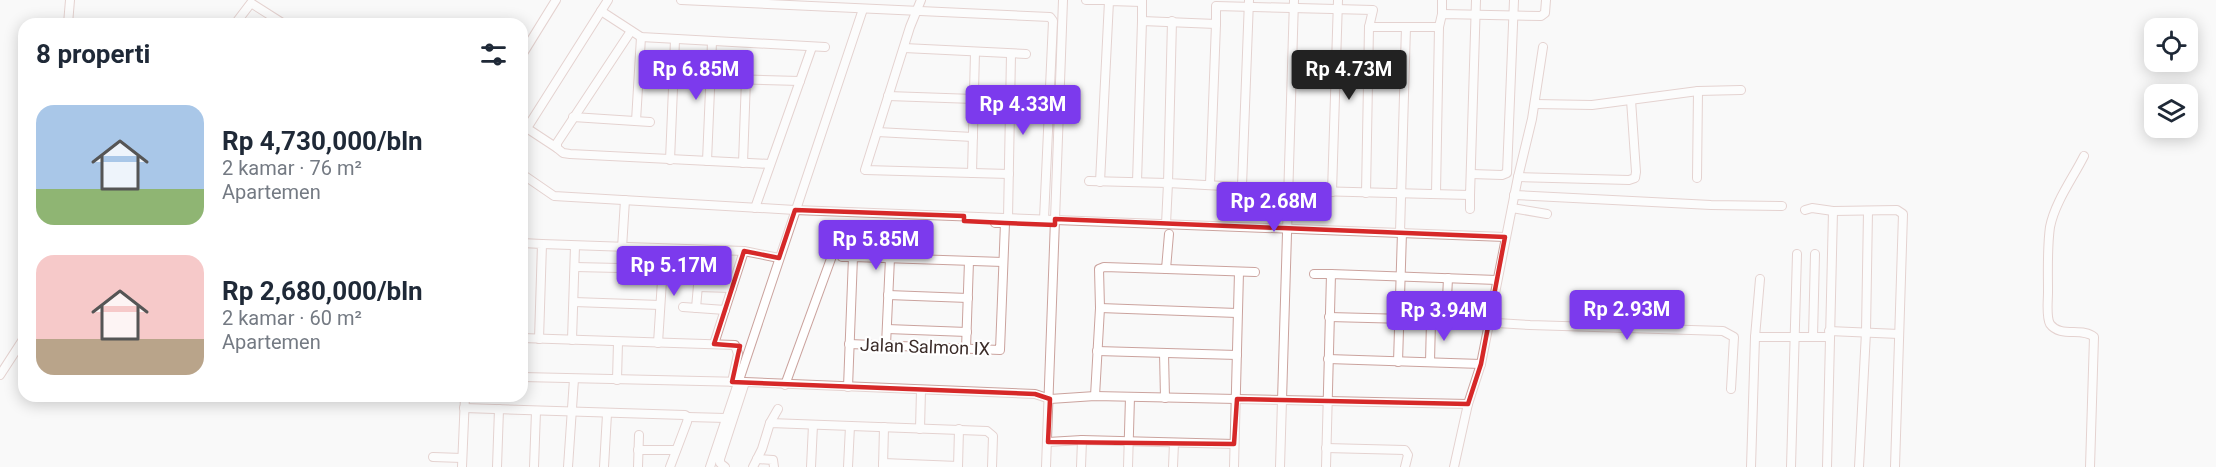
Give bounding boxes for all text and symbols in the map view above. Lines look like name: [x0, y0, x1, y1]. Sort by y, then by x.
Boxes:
map controls: [2144, 18, 2198, 138]
button: locate: [2144, 18, 2198, 72]
icon: filters: [477, 38, 510, 71]
text: 8 properti: [36, 39, 150, 69]
pin: Rp 6.85M: [634, 50, 758, 101]
pin: Rp 4.73M: [1287, 50, 1411, 101]
text: Rp 6.85M: [653, 57, 739, 81]
text: Rp 4.73M: [1306, 57, 1392, 81]
button: layers: [2144, 84, 2198, 138]
pin: Rp 4.33M: [961, 85, 1085, 136]
text: Rp 4.33M: [980, 92, 1066, 116]
text: Rp 4,730,000/bln: [222, 126, 423, 156]
icon: home: [84, 129, 156, 201]
text: 2 kamar · 76 m²: [222, 156, 362, 180]
text: Apartemen: [222, 180, 321, 204]
pin: Rp 2.68M: [1212, 182, 1336, 233]
text: Rp 2.68M: [1231, 189, 1317, 213]
pin: Rp 5.85M: [814, 220, 938, 271]
text: Rp 5.85M: [833, 227, 919, 251]
pin: Rp 5.17M: [612, 246, 736, 297]
text: Rp 5.17M: [631, 253, 717, 277]
text: Rp 2,680,000/bln: [222, 276, 423, 306]
icon: home: [84, 279, 156, 351]
pin: Rp 2.93M: [1565, 290, 1689, 341]
pin: Rp 3.94M: [1382, 291, 1506, 342]
text: Rp 2.93M: [1584, 297, 1670, 321]
text: Rp 3.94M: [1401, 298, 1487, 322]
text: 2 kamar · 60 m²: [222, 306, 362, 330]
text: Apartemen: [222, 330, 321, 354]
street label: Jalan Salmon IX: [860, 334, 990, 359]

